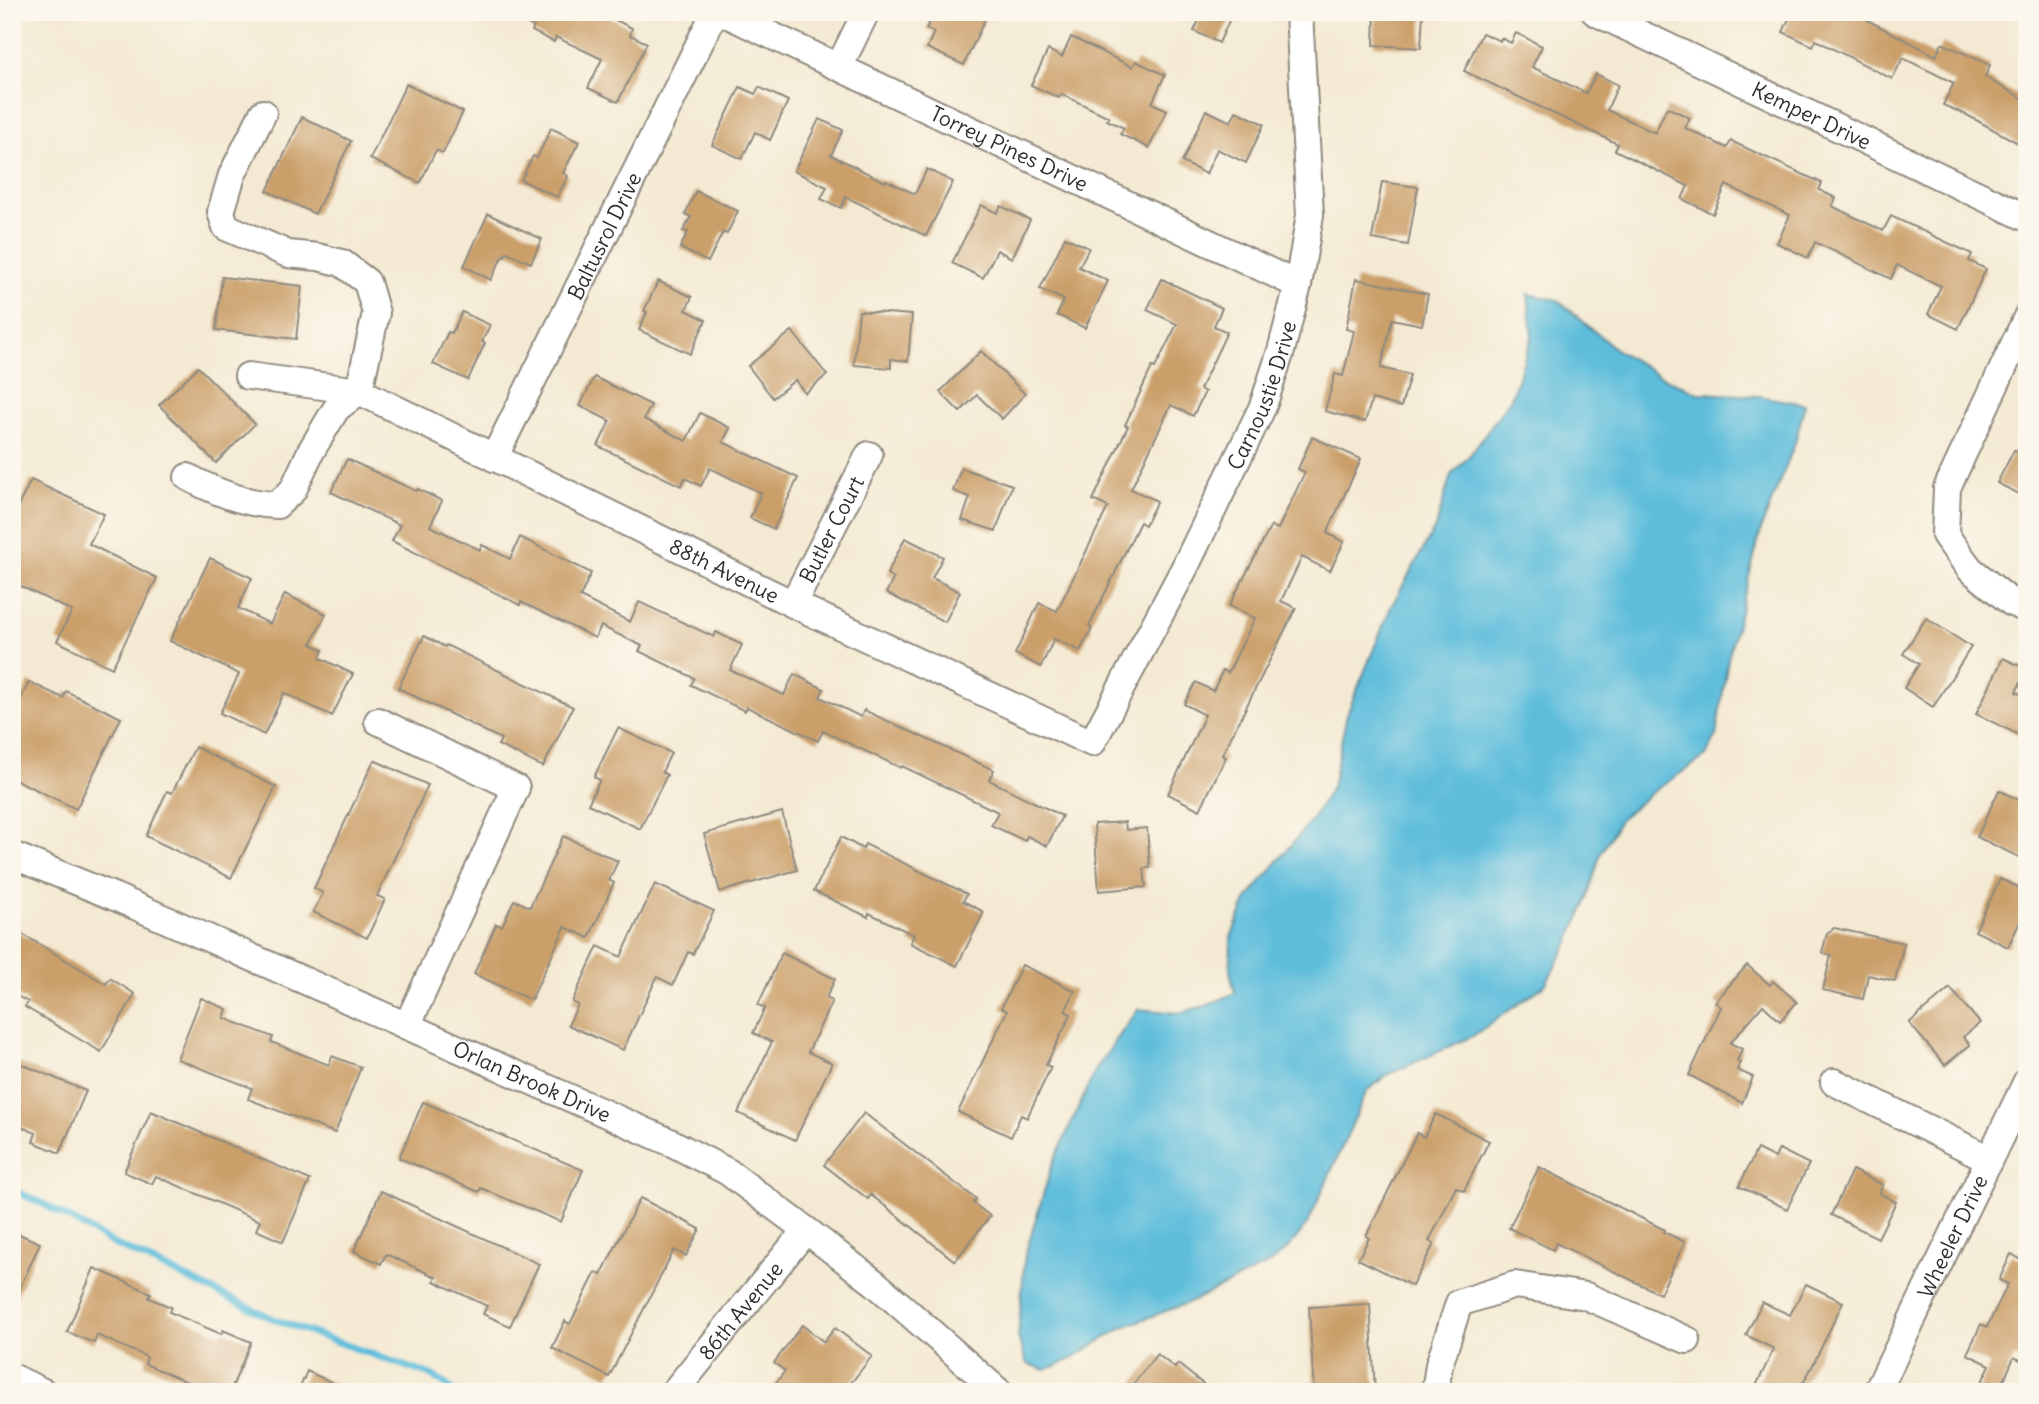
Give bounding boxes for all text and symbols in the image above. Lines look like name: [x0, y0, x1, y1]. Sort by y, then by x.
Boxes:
street label: Kemper Drive: [1748, 75, 1876, 155]
street label: Torrey Pines Drive: [926, 99, 1093, 197]
street label: Baltusrol Drive: [561, 168, 647, 304]
street label: Carnoustie Drive: [1221, 318, 1302, 474]
street label: Butler Court: [793, 471, 870, 587]
street label: 88th Avenue: [665, 532, 784, 609]
street label: Orlan Brook Drive: [449, 1034, 615, 1128]
street label: Wheeler Drive: [1911, 1170, 1993, 1302]
street label: 86th Avenue: [692, 1256, 788, 1365]

